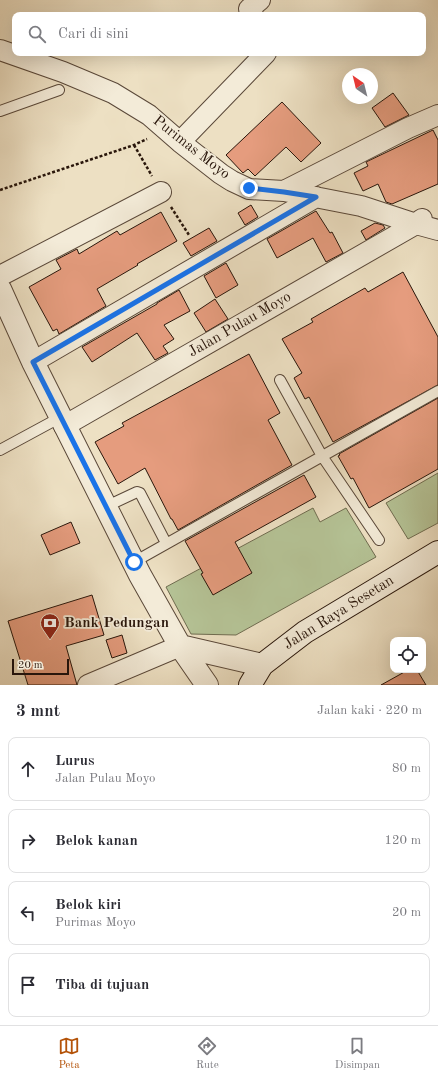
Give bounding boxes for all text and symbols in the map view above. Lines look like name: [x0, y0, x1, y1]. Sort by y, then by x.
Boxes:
search box: [12, 12, 426, 56]
icon: search: [26, 23, 48, 45]
text: Cari di sini: [58, 27, 129, 42]
north arrow: [342, 68, 378, 104]
street label: Purimas Moyo: [150, 113, 232, 183]
route end: [240, 179, 258, 197]
street label: Jalan Pulau Moyo: [186, 290, 294, 360]
route start: [125, 553, 143, 571]
street label: Jalan Raya Sesetan: [281, 573, 397, 653]
bank icon: Bank Pedungan: [39, 612, 61, 640]
place label: Bank Pedungan: [64, 616, 169, 631]
map controls: [390, 637, 426, 673]
button: locate: [390, 637, 426, 673]
scale bar: [12, 657, 69, 676]
text: 20 m: [18, 660, 43, 671]
text: 3 mnt: [16, 703, 60, 720]
text: Jalan kaki · 220 m: [317, 704, 422, 717]
text: Lurus: [55, 754, 95, 769]
icon: ahead: [17, 758, 39, 780]
text: 80 m: [392, 762, 421, 775]
text: Jalan Pulau Moyo: [55, 772, 155, 785]
icon: right: [17, 830, 39, 852]
text: Belok kanan: [55, 834, 138, 849]
text: 120 m: [384, 834, 421, 847]
text: Belok kiri: [55, 898, 121, 913]
icon: left: [17, 902, 39, 924]
text: 20 m: [392, 906, 421, 919]
text: Purimas Moyo: [55, 916, 136, 929]
icon: arrive: [17, 974, 39, 996]
text: Tiba di tujuan: [55, 978, 149, 993]
tab: Peta: [58, 1035, 80, 1073]
tab: Rute: [196, 1035, 219, 1073]
tab: Disimpan: [335, 1035, 380, 1073]

